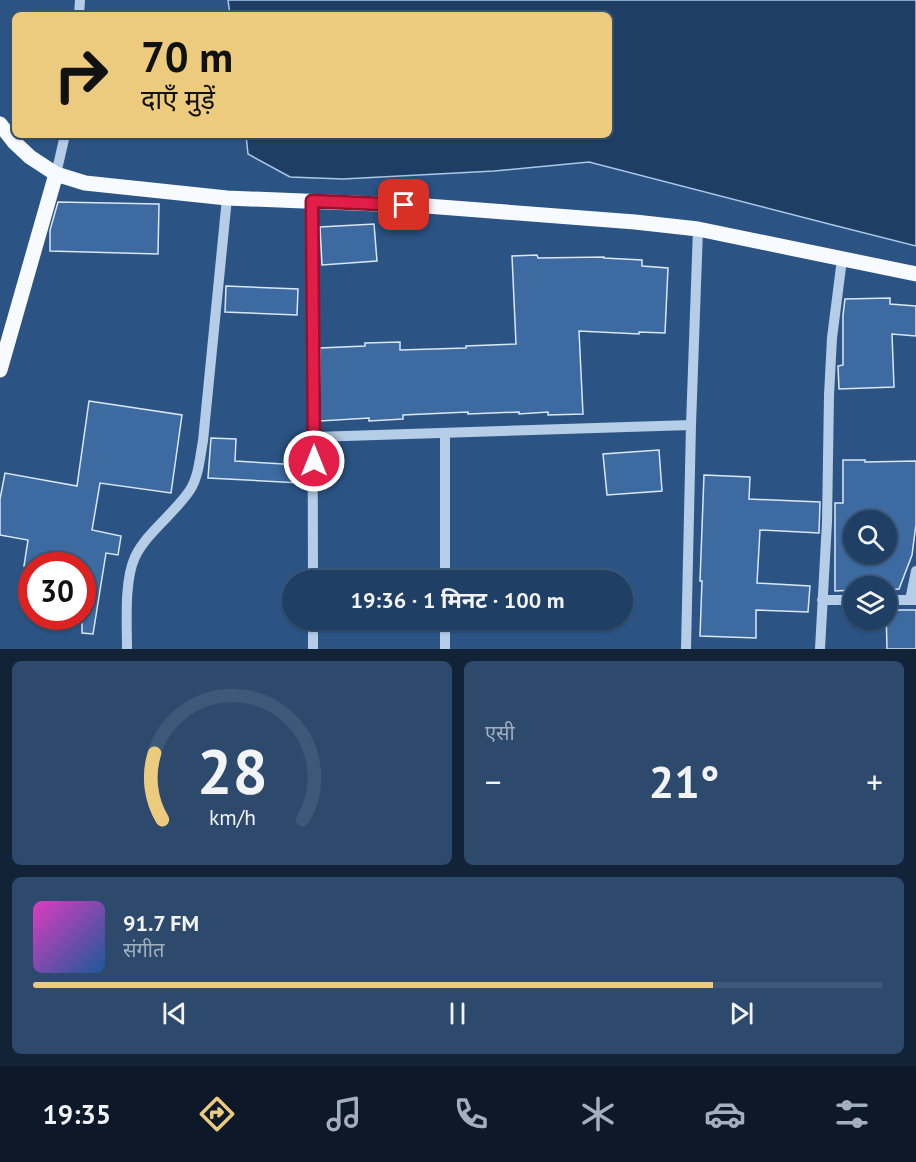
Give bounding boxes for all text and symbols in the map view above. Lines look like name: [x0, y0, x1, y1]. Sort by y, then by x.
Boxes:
text: 70 m: [141, 29, 233, 84]
icon: right: [42, 36, 120, 114]
text: दाएँ मुड़ें: [141, 82, 215, 116]
pin: [378, 179, 429, 230]
icon: arrive: [387, 188, 420, 221]
position arrow: [282, 429, 346, 493]
map controls: [843, 510, 897, 630]
button: search: [843, 510, 897, 564]
speed limit sign: 30: [18, 552, 96, 630]
button: layers: [843, 576, 897, 630]
text: 19:36 · 1 मिनट · 100 m: [350, 586, 565, 614]
text: एसी: [485, 720, 515, 746]
text: 28: [197, 730, 267, 811]
text: 21°: [649, 752, 719, 810]
text: −: [485, 760, 502, 803]
text: +: [866, 760, 883, 803]
text: km/h: [208, 803, 255, 831]
text: 91.7 FM: [123, 909, 199, 937]
text: संगीत: [123, 937, 164, 963]
icon: previous: [158, 997, 191, 1030]
icon: pause: [441, 997, 474, 1030]
icon: next: [725, 997, 758, 1030]
icon: directions: [196, 1093, 238, 1135]
icon: music: [323, 1093, 365, 1135]
icon: phone: [450, 1093, 492, 1135]
icon: climate: [577, 1093, 619, 1135]
icon: car: [704, 1093, 746, 1135]
icon: filters: [831, 1093, 873, 1135]
text: 19:35: [43, 1097, 111, 1131]

